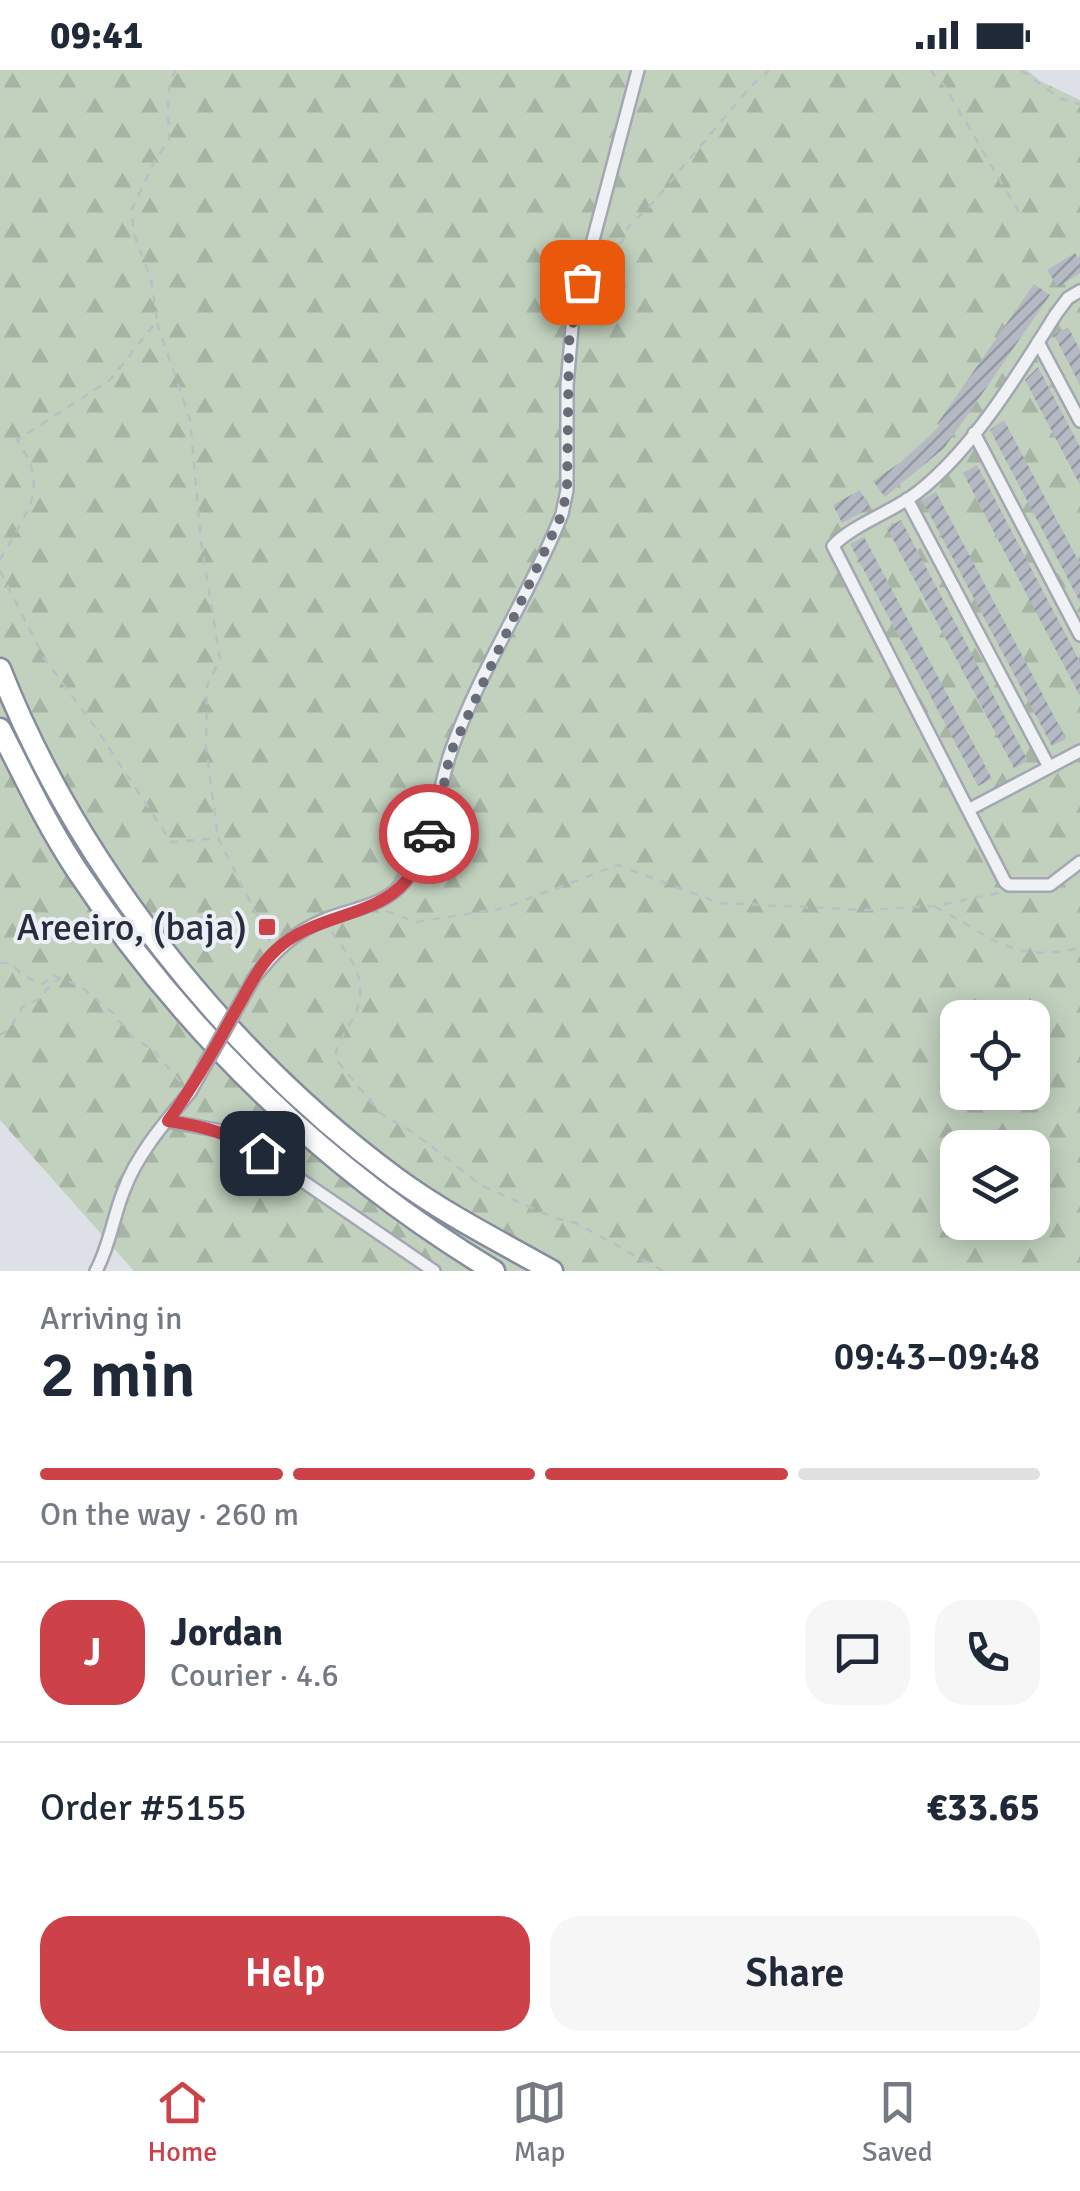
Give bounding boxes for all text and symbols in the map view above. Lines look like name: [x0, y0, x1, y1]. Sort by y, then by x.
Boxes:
text: 09:41: [50, 12, 143, 59]
pin: [540, 240, 625, 325]
icon: bag: [555, 255, 610, 310]
courier: [379, 784, 479, 884]
icon: car: [402, 807, 457, 862]
place label: Areeiro, (baja): [17, 904, 247, 951]
marker: Areeiro, (baja): [256, 916, 278, 938]
map controls: [940, 1000, 1050, 1240]
button: locate: [940, 1000, 1050, 1110]
pin: [220, 1111, 305, 1196]
icon: home: [235, 1126, 290, 1181]
button: layers: [940, 1130, 1050, 1240]
text: Arriving in: [40, 1299, 182, 1338]
text: 09:43–09:48: [834, 1333, 1040, 1380]
text: 2 min: [40, 1335, 196, 1415]
text: On the way · 260 m: [40, 1495, 299, 1534]
button: chat: [805, 1600, 910, 1705]
button: phone: [935, 1600, 1040, 1705]
text: Jordan: [170, 1609, 283, 1656]
text: J: [84, 1629, 101, 1676]
text: Courier · 4.6: [170, 1656, 339, 1695]
text: Order #5155: [40, 1784, 247, 1831]
text: €33.65: [927, 1784, 1040, 1831]
button: Help: [40, 1916, 530, 2031]
button: Share: [550, 1916, 1040, 2031]
tab: Home: [147, 2075, 217, 2169]
tab: Map: [512, 2075, 567, 2169]
tab: Saved: [862, 2075, 933, 2169]

